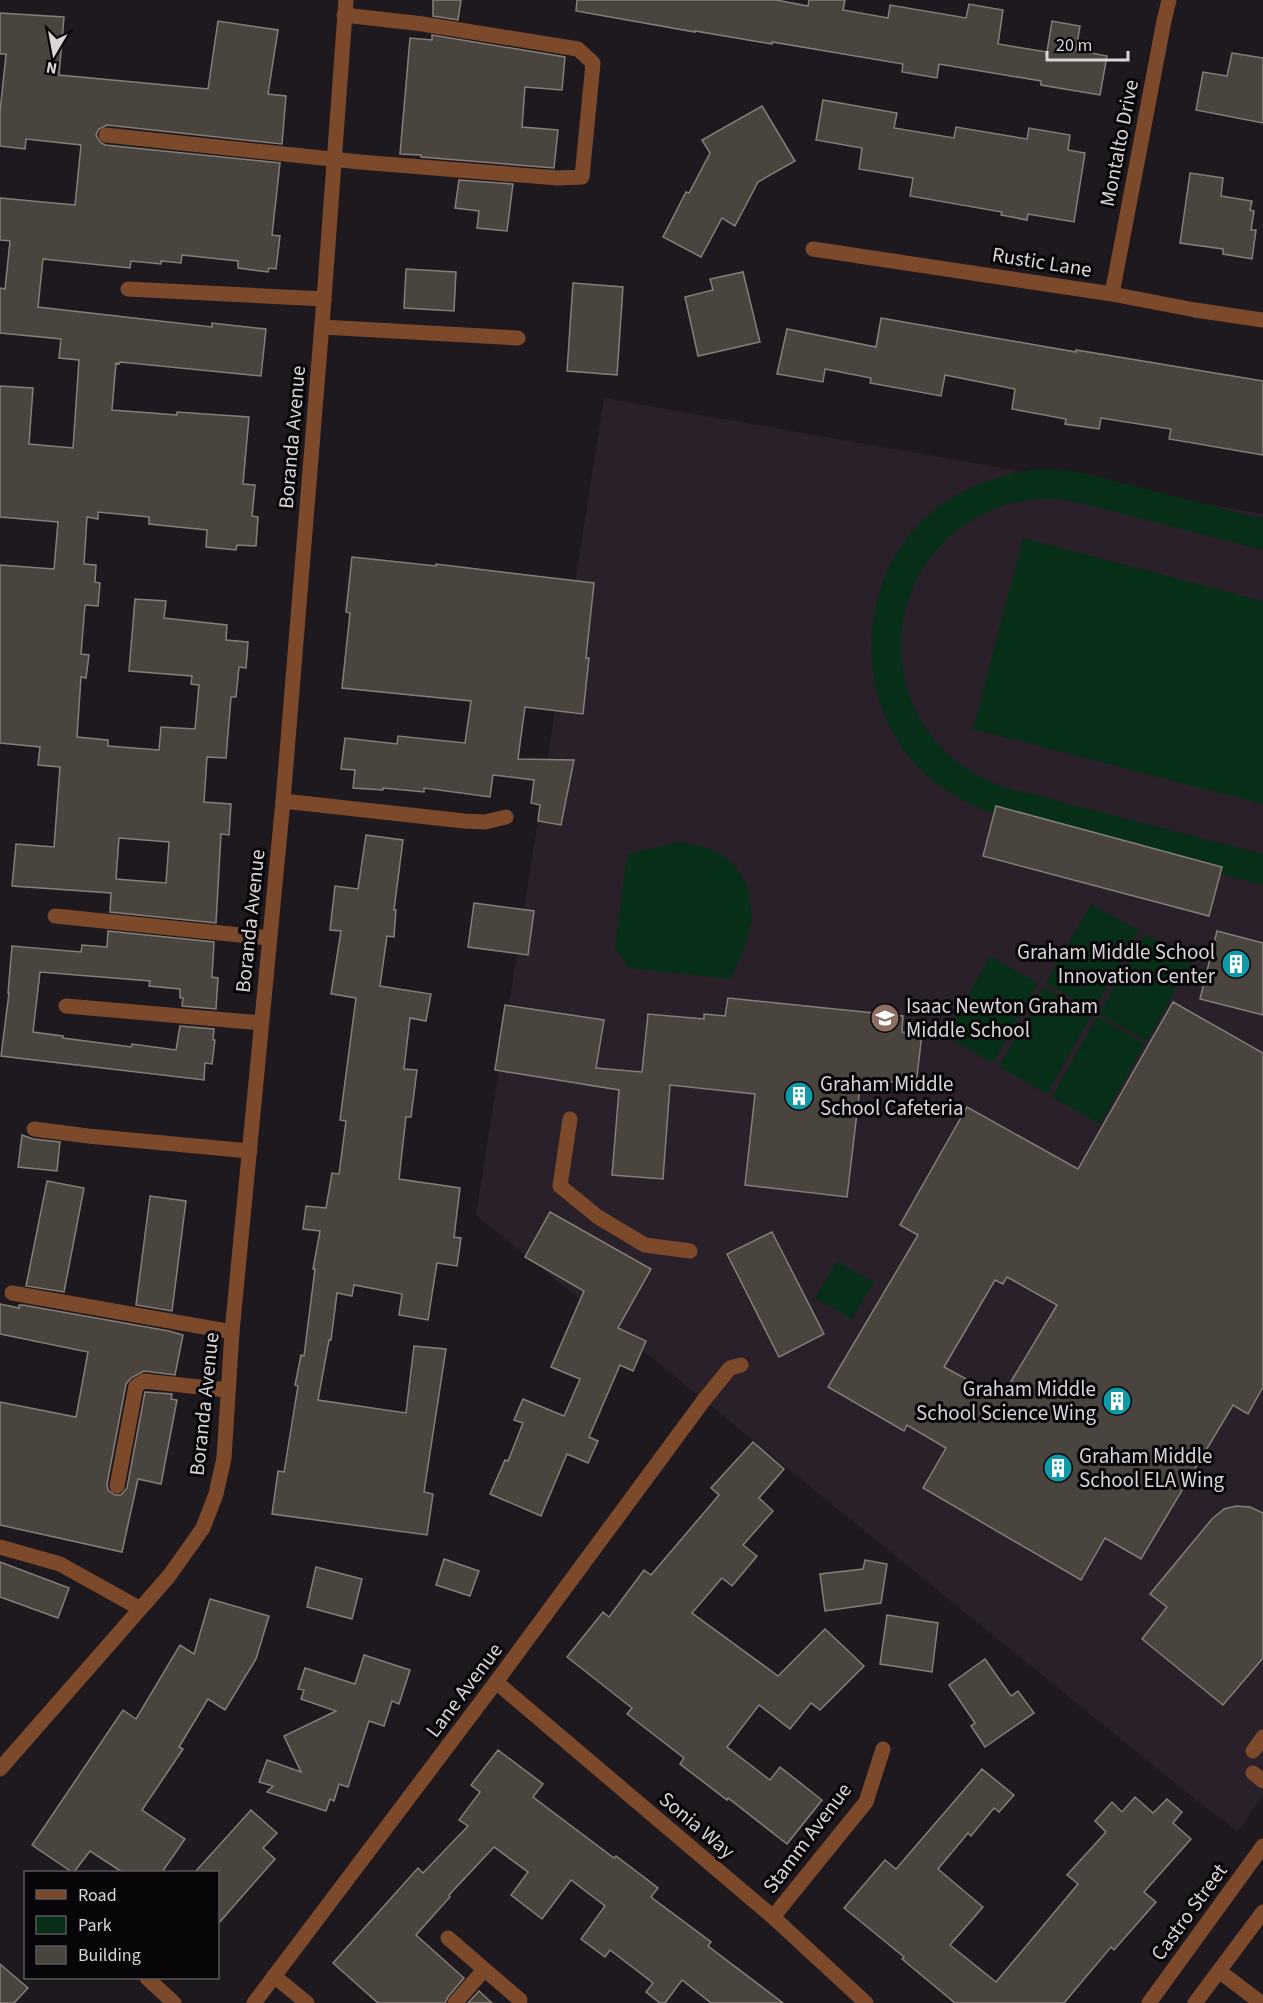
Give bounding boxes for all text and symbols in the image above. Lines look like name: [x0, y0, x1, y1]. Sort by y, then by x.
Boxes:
north arrow: [24, 24, 84, 84]
scale bar: [1047, 24, 1128, 62]
text: 20 m: [1056, 33, 1092, 58]
text: N: [44, 56, 59, 80]
street label: Montalto Drive: [1092, 77, 1146, 209]
street label: Rustic Lane: [990, 239, 1094, 285]
street label: Boranda Avenue: [271, 364, 313, 510]
street label: Boranda Avenue: [228, 848, 272, 994]
place label: Graham Middle School Innovation Center: [1017, 937, 1216, 991]
building icon: Graham Middle School Innovation Center: [1220, 948, 1252, 980]
place label: Isaac Newton Graham Middle School: [906, 991, 1098, 1045]
school or university icon: Isaac Newton Graham Middle School: [869, 1002, 901, 1034]
place label: Graham Middle School Cafeteria: [820, 1069, 964, 1123]
building icon: Graham Middle School Cafeteria: [783, 1080, 815, 1112]
street label: Boranda Avenue: [182, 1331, 226, 1477]
place label: Graham Middle School Science Wing: [916, 1374, 1096, 1428]
building icon: Graham Middle School Science Wing: [1101, 1385, 1133, 1417]
place label: Graham Middle School ELA Wing: [1079, 1441, 1225, 1495]
building icon: Graham Middle School ELA Wing: [1042, 1452, 1074, 1484]
street label: Lane Avenue: [418, 1636, 510, 1744]
street label: Stamm Avenue: [755, 1776, 859, 1900]
street label: Sonia Way: [653, 1784, 741, 1866]
street label: Castro Street: [1144, 1857, 1234, 1967]
legend: [24, 1871, 219, 1979]
text: Road: [78, 1883, 117, 1908]
text: Park: [78, 1913, 112, 1938]
text: Building: [78, 1943, 141, 1968]

